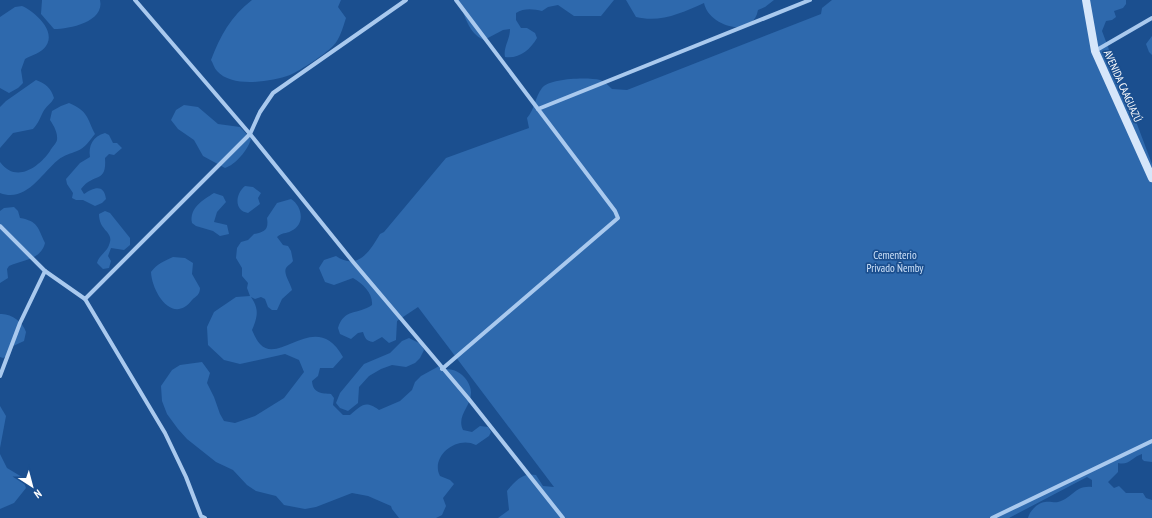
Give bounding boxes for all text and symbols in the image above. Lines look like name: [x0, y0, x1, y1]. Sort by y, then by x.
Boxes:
street label: AVENIDA CAAGUAZÚ: [1101, 48, 1145, 124]
park label: Cementerio Privado Ñemby: [866, 248, 924, 275]
north arrow: [12, 466, 52, 506]
text: N: [31, 487, 44, 502]

